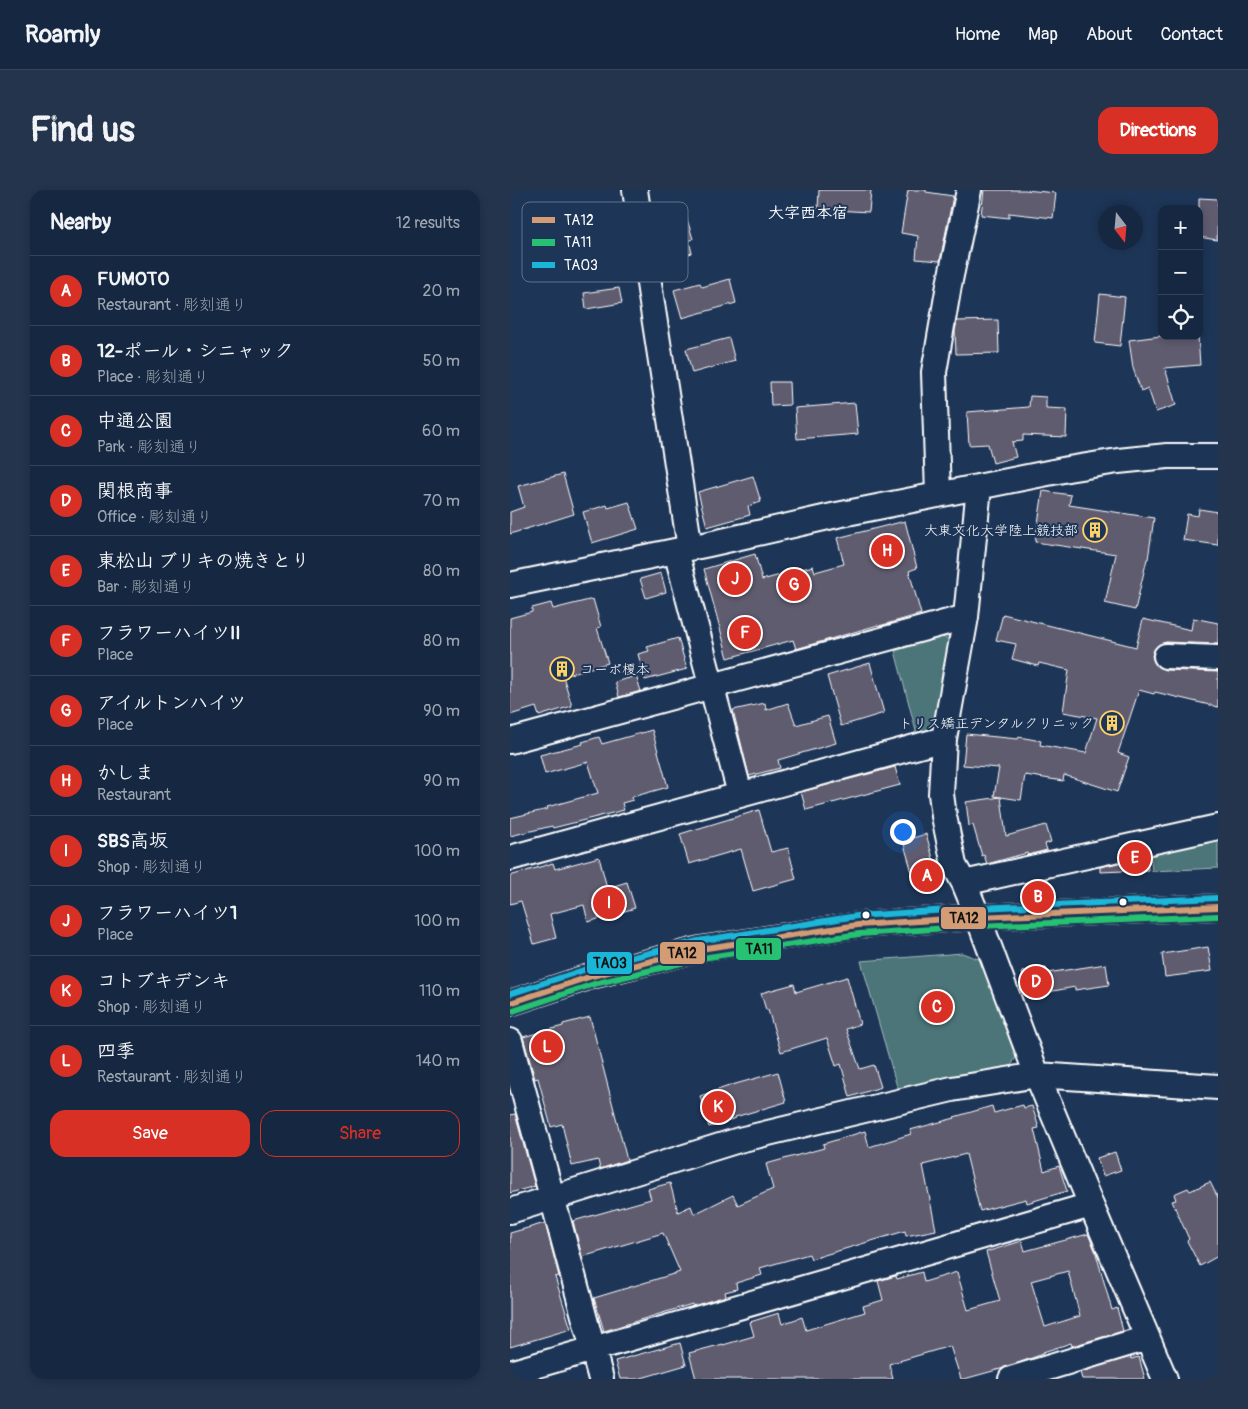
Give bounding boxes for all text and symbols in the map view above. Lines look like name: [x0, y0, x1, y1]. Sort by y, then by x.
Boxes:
text: Roamly: [25, 20, 100, 49]
text: Home: [955, 23, 1000, 46]
text: Map: [1028, 23, 1058, 46]
text: About: [1086, 23, 1132, 46]
text: Contact: [1160, 23, 1223, 46]
button: Directions: [1098, 107, 1218, 154]
text: Find us: [30, 108, 135, 152]
legend: [522, 202, 688, 282]
district label: 大字西本宿: [768, 203, 848, 223]
north arrow: [1098, 205, 1143, 250]
map controls: [1158, 205, 1203, 340]
button: +: [1158, 205, 1203, 250]
text: Nearby: [50, 209, 111, 236]
text: TA12: [564, 212, 594, 229]
text: 12 results: [396, 213, 460, 233]
text: TA11: [564, 234, 591, 251]
button: −: [1158, 250, 1203, 295]
text: TA03: [564, 257, 598, 274]
text: FUMOTO: [97, 267, 169, 291]
text: A: [61, 281, 71, 301]
text: 20 m: [422, 281, 460, 301]
text: Restaurant · 彫刻通り: [97, 295, 247, 315]
button: locate: [1158, 295, 1203, 340]
text: 12-ポール・シニャック: [97, 339, 293, 363]
text: B: [61, 351, 71, 371]
text: 50 m: [423, 351, 460, 371]
text: Place · 彫刻通り: [97, 367, 209, 387]
text: 中通公園: [97, 409, 173, 433]
text: C: [61, 421, 71, 441]
text: 60 m: [422, 421, 460, 441]
text: Park · 彫刻通り: [97, 437, 201, 457]
text: 関根商事: [97, 479, 173, 503]
text: D: [61, 491, 71, 511]
text: 70 m: [423, 491, 460, 511]
text: Office · 彫刻通り: [97, 507, 213, 527]
building icon: 大東文化大学陸上競技部: [1082, 517, 1108, 543]
place label: 大東文化大学陸上競技部: [924, 522, 1078, 539]
pin: H: [871, 532, 903, 570]
text: 東松山 ブリキの焼きとり: [97, 549, 310, 573]
pin: J: [719, 560, 751, 598]
text: E: [62, 561, 70, 581]
text: 80 m: [423, 561, 460, 581]
pin: G: [778, 566, 810, 604]
text: Bar · 彫刻通り: [97, 577, 195, 597]
pin: F: [729, 614, 761, 652]
text: フラワーハイツII: [97, 621, 241, 645]
text: F: [61, 631, 71, 651]
text: 80 m: [423, 631, 460, 651]
text: Place: [97, 645, 133, 665]
building icon: コーポ榎本: [549, 656, 575, 682]
place label: コーポ榎本: [580, 661, 650, 678]
text: アイルトンハイツ: [97, 691, 246, 715]
text: G: [61, 701, 71, 721]
text: 90 m: [423, 701, 460, 721]
building icon: トリス矯正デンタルクリニック: [1099, 710, 1125, 736]
text: Place: [97, 715, 133, 735]
place label: トリス矯正デンタルクリニック: [899, 715, 1094, 732]
text: かしま: [97, 761, 154, 785]
text: H: [61, 771, 71, 791]
text: 90 m: [423, 771, 460, 791]
text: Restaurant: [97, 785, 171, 805]
your location: [890, 819, 916, 845]
text: SBS高坂: [97, 829, 168, 853]
pin: E: [1119, 839, 1151, 877]
text: I: [64, 841, 68, 861]
text: 100 m: [414, 841, 460, 861]
text: Shop · 彫刻通り: [97, 857, 206, 877]
pin: A: [911, 857, 943, 895]
pin: B: [1022, 878, 1054, 916]
pin: I: [593, 884, 625, 922]
unlabelled marker: [1118, 897, 1128, 907]
text: フラワーハイツ1: [97, 901, 237, 925]
line badge: TA12: [940, 906, 987, 930]
unlabelled marker: [861, 910, 871, 920]
text: TA12: [948, 910, 979, 927]
text: J: [62, 911, 70, 931]
text: 100 m: [414, 911, 460, 931]
text: Place: [97, 925, 133, 945]
line badge: TA11: [735, 937, 782, 961]
line badge: TA12: [659, 941, 706, 965]
text: TA11: [744, 941, 773, 958]
text: TA12: [666, 945, 697, 962]
line badge: TA03: [586, 951, 633, 975]
text: TA03: [592, 955, 627, 972]
pin: D: [1020, 963, 1052, 1001]
text: コトブキデンキ: [97, 969, 230, 993]
text: K: [61, 981, 71, 1001]
text: 110 m: [419, 981, 460, 1001]
pin: C: [921, 988, 953, 1026]
text: Shop · 彫刻通り: [97, 997, 206, 1017]
pin: L: [531, 1028, 563, 1066]
text: 四季: [97, 1039, 135, 1063]
text: L: [61, 1051, 71, 1071]
text: 140 m: [416, 1051, 460, 1071]
text: Restaurant · 彫刻通り: [97, 1067, 247, 1087]
pin: K: [702, 1088, 734, 1126]
button: Save: [50, 1110, 250, 1157]
button: Share: [260, 1110, 460, 1157]

